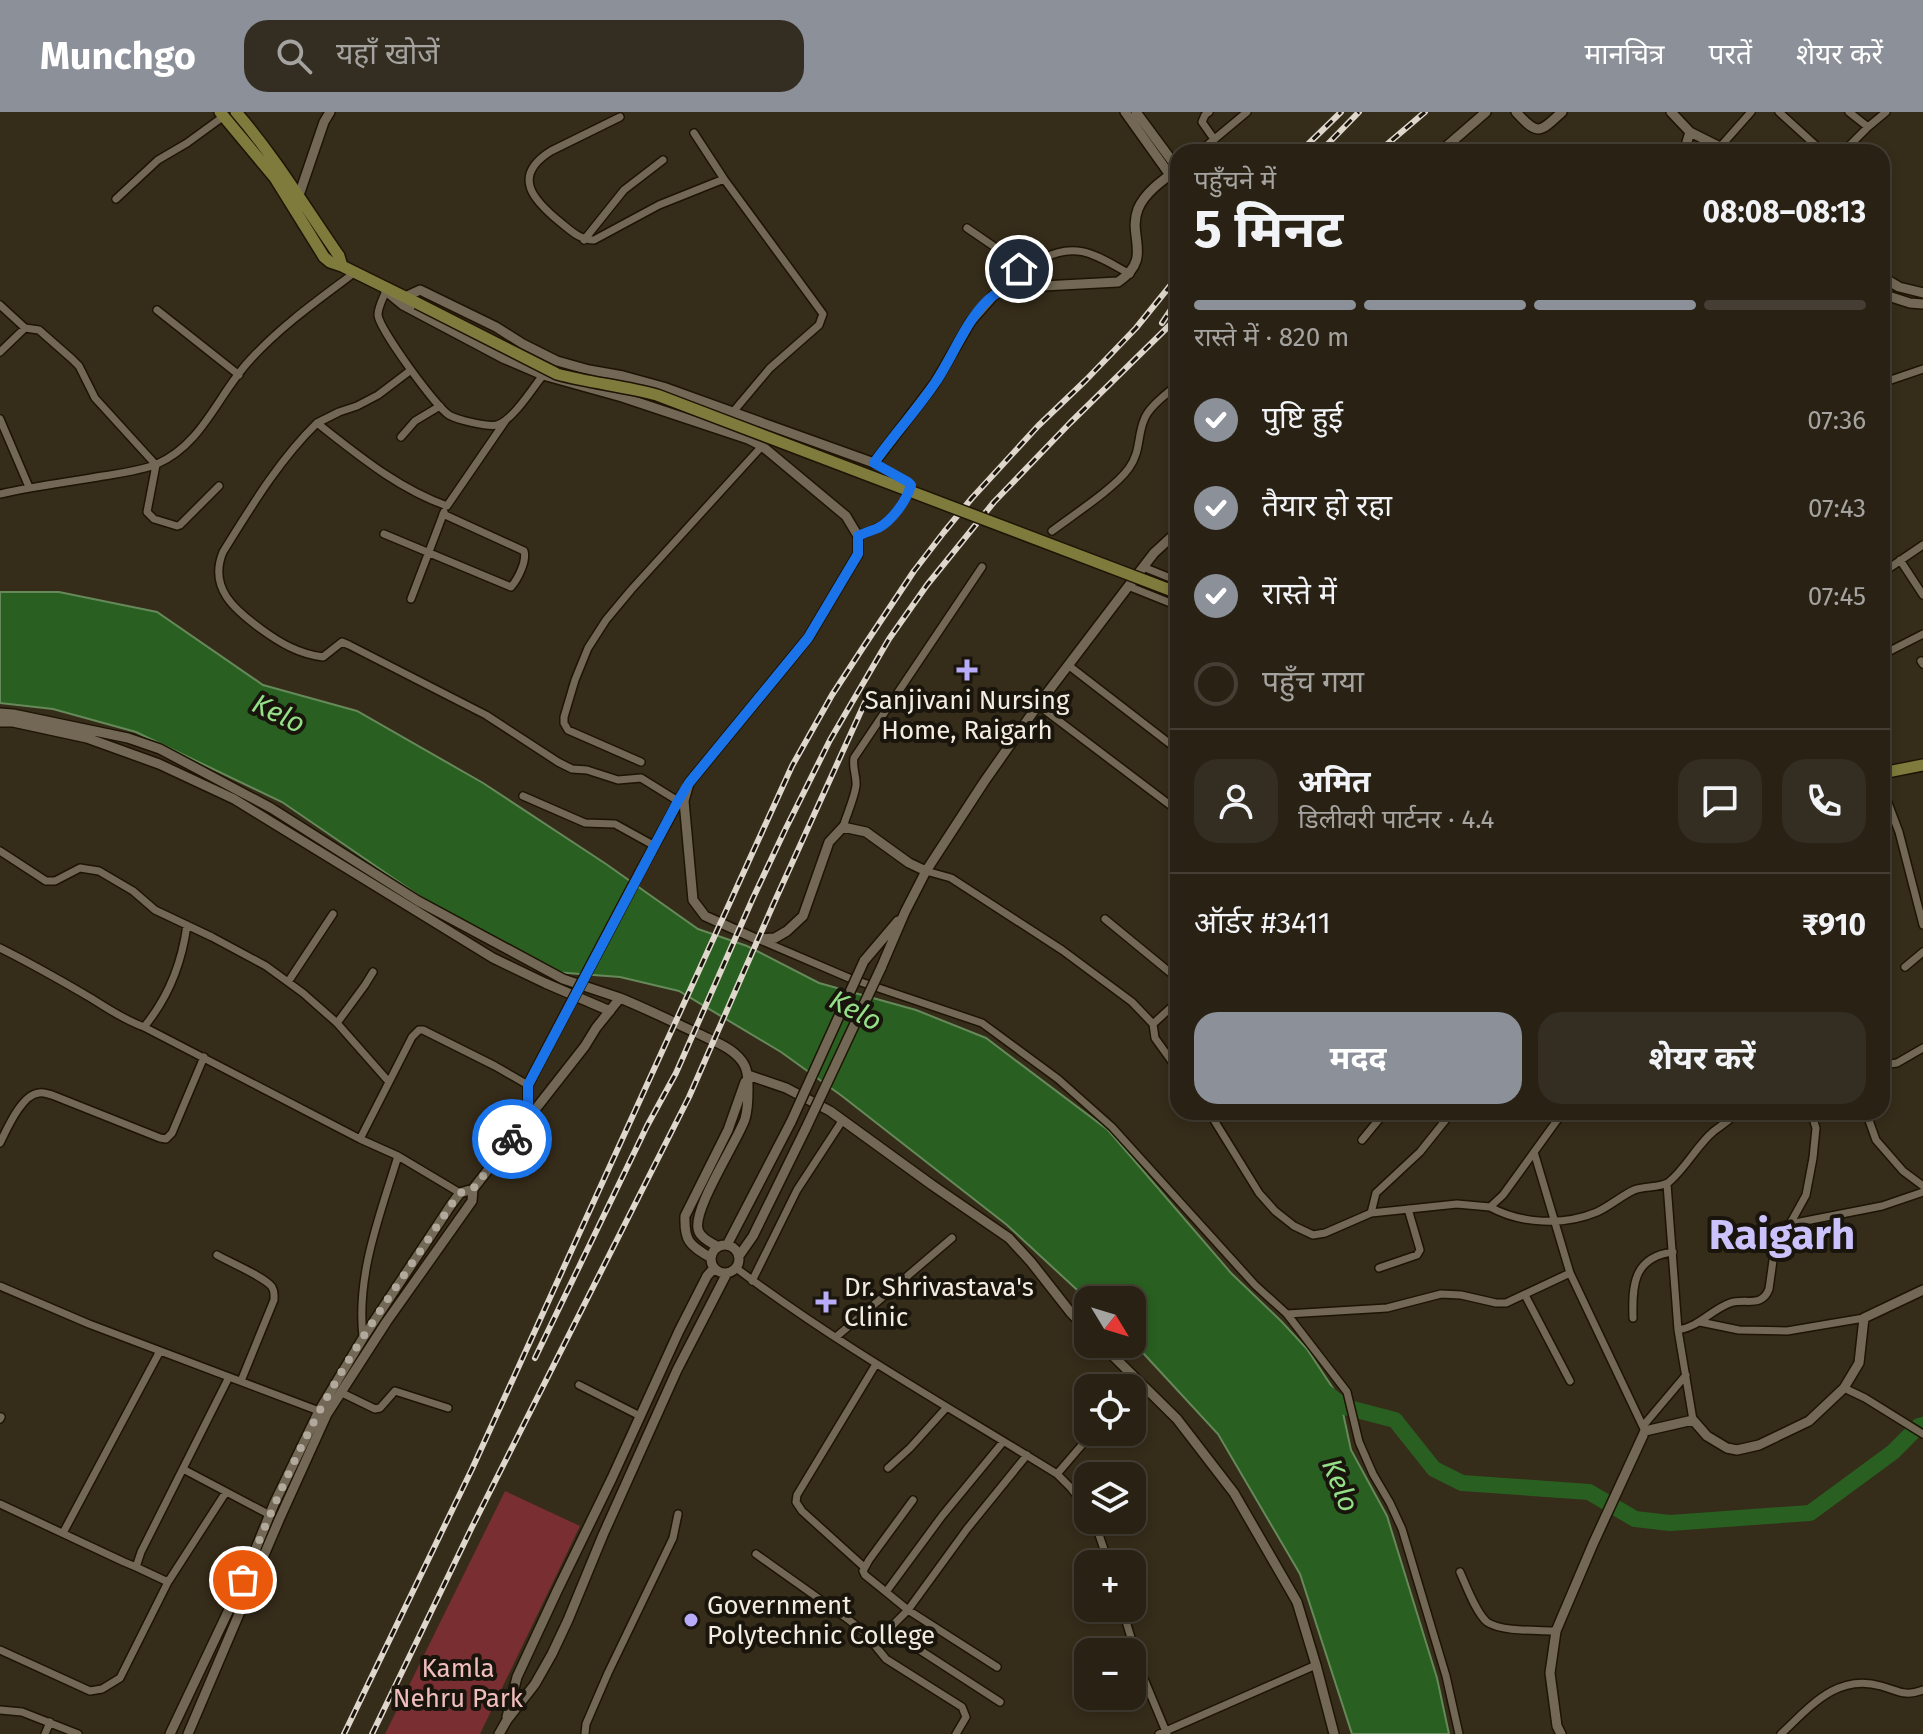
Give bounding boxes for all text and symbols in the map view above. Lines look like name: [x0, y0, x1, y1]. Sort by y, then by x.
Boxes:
search box: [244, 20, 804, 92]
text: Munchgo: [40, 33, 196, 79]
icon: search: [272, 34, 316, 78]
text: यहाँ खोजें: [336, 36, 440, 72]
text: मानचित्र: [1585, 38, 1665, 71]
text: परतें: [1709, 38, 1752, 71]
text: शेयर करें: [1796, 38, 1883, 71]
text: पहुँचने में: [1194, 165, 1276, 196]
text: 08:08–08:13: [1703, 194, 1866, 230]
text: 5 मिनट: [1194, 198, 1343, 261]
pin: [985, 235, 1053, 303]
icon: home: [997, 247, 1041, 291]
text: रास्ते में · 820 m: [1194, 322, 1349, 353]
icon: check: [1194, 398, 1238, 442]
text: पुष्टि हुई: [1262, 400, 1343, 436]
text: 07:36: [1807, 405, 1866, 436]
icon: check: [1194, 486, 1238, 530]
text: तैयार हो रहा: [1262, 488, 1392, 524]
text: 07:43: [1808, 493, 1866, 524]
icon: check: [1194, 574, 1238, 618]
text: रास्ते में: [1262, 576, 1337, 612]
text: 07:45: [1808, 581, 1866, 612]
marker: Sanjivani Nursing Home, Raigarh: [956, 659, 978, 681]
text: पहुँच गया: [1262, 664, 1364, 700]
place label: Sanjivani Nursing Home, Raigarh: [865, 685, 1070, 746]
water label: Kelo: [247, 687, 311, 740]
button: person: [1194, 759, 1278, 843]
button: chat: [1678, 759, 1762, 843]
button: phone: [1782, 759, 1866, 843]
text: अमित: [1298, 764, 1371, 800]
text: डिलीवरी पार्टनर · 4.4: [1298, 804, 1494, 835]
text: ऑर्डर #3411: [1194, 905, 1331, 941]
text: ₹910: [1802, 907, 1866, 943]
water label: Kelo: [824, 983, 888, 1038]
button: मदद: [1194, 1012, 1522, 1104]
button: शेयर करें: [1538, 1012, 1866, 1104]
courier: [472, 1099, 552, 1179]
icon: bike: [490, 1117, 534, 1161]
district label: Raigarh: [1709, 1210, 1855, 1260]
place label: Dr. Shrivastava's Clinic: [844, 1272, 1034, 1333]
north arrow: [1074, 1286, 1146, 1358]
map controls: [1074, 1286, 1146, 1710]
marker: Dr. Shrivastava's Clinic: [815, 1291, 837, 1313]
button: locate: [1074, 1374, 1146, 1446]
water label: Kelo: [1315, 1454, 1366, 1517]
button: layers: [1074, 1462, 1146, 1534]
pin: [209, 1546, 277, 1614]
button: +: [1074, 1550, 1146, 1622]
icon: bag: [221, 1558, 265, 1602]
place label: Government Polytechnic College: [707, 1590, 935, 1651]
marker: Government Polytechnic College: [682, 1611, 700, 1629]
button: −: [1074, 1638, 1146, 1710]
park label: Kamla Nehru Park: [393, 1653, 524, 1714]

